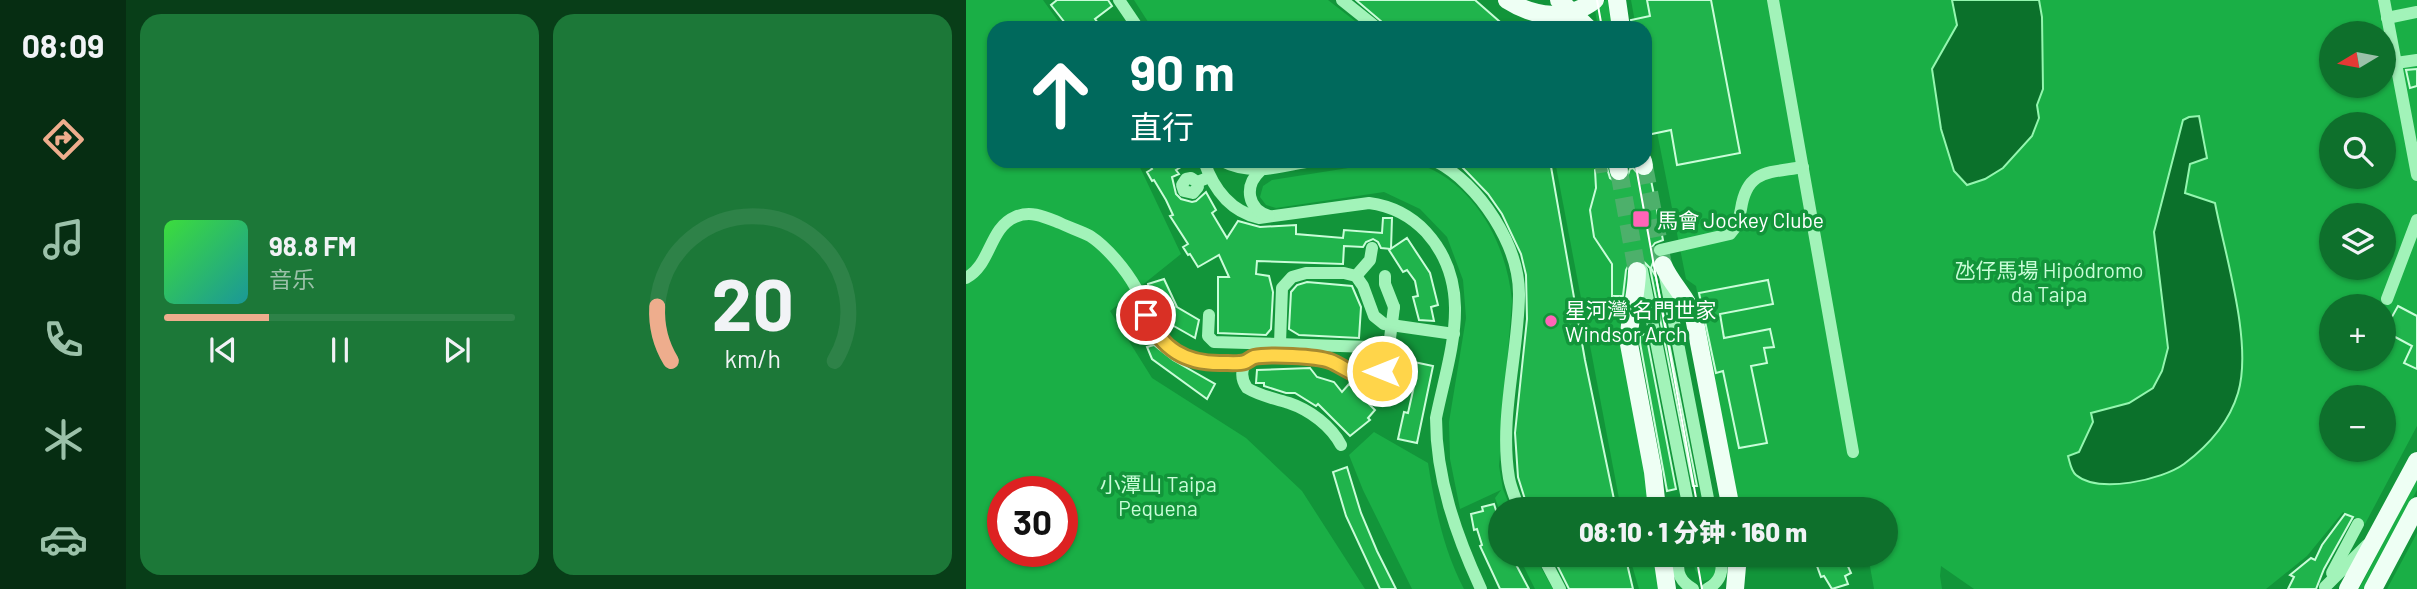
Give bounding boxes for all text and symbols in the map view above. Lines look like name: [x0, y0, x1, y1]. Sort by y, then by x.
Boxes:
north arrow: [2319, 21, 2396, 98]
map controls: [2319, 21, 2396, 462]
text: 08:09: [22, 26, 104, 64]
text: 90 m: [1130, 42, 1235, 101]
icon: ahead: [1015, 49, 1106, 140]
text: 直行: [1130, 107, 1194, 145]
button: search: [2319, 112, 2396, 189]
icon: directions: [39, 115, 88, 164]
button: layers: [2319, 203, 2396, 280]
place label: 馬會 Jockey Clube: [1657, 207, 1824, 232]
marker: 馬會 Jockey Clube: [1631, 209, 1651, 229]
icon: music: [39, 215, 88, 264]
text: 98.8 FM: [269, 230, 356, 261]
park label: 氹仔馬場 Hipódromo da Taipa: [1954, 257, 2144, 306]
text: 20: [711, 258, 794, 346]
text: 音乐: [269, 265, 315, 293]
pin: [1116, 285, 1176, 345]
button: +: [2319, 294, 2396, 371]
icon: arrive: [1127, 296, 1165, 334]
place label: 星河灣 名門世家 Windsor Arch: [1565, 297, 1716, 346]
marker: 星河灣 名門世家 Windsor Arch: [1543, 313, 1559, 329]
icon: phone: [39, 315, 88, 364]
icon: previous: [204, 331, 242, 369]
icon: pause: [321, 331, 359, 369]
icon: next: [438, 331, 476, 369]
position arrow: [1345, 334, 1419, 408]
text: km/h: [724, 342, 781, 372]
button: −: [2319, 385, 2396, 462]
icon: climate: [39, 415, 88, 464]
park label: 小潭山 Taipa Pequena: [1099, 471, 1217, 520]
speed limit sign: 30: [987, 476, 1078, 567]
icon: car: [39, 515, 88, 564]
text: 08:10 · 1 分钟 · 160 m: [1579, 516, 1807, 547]

